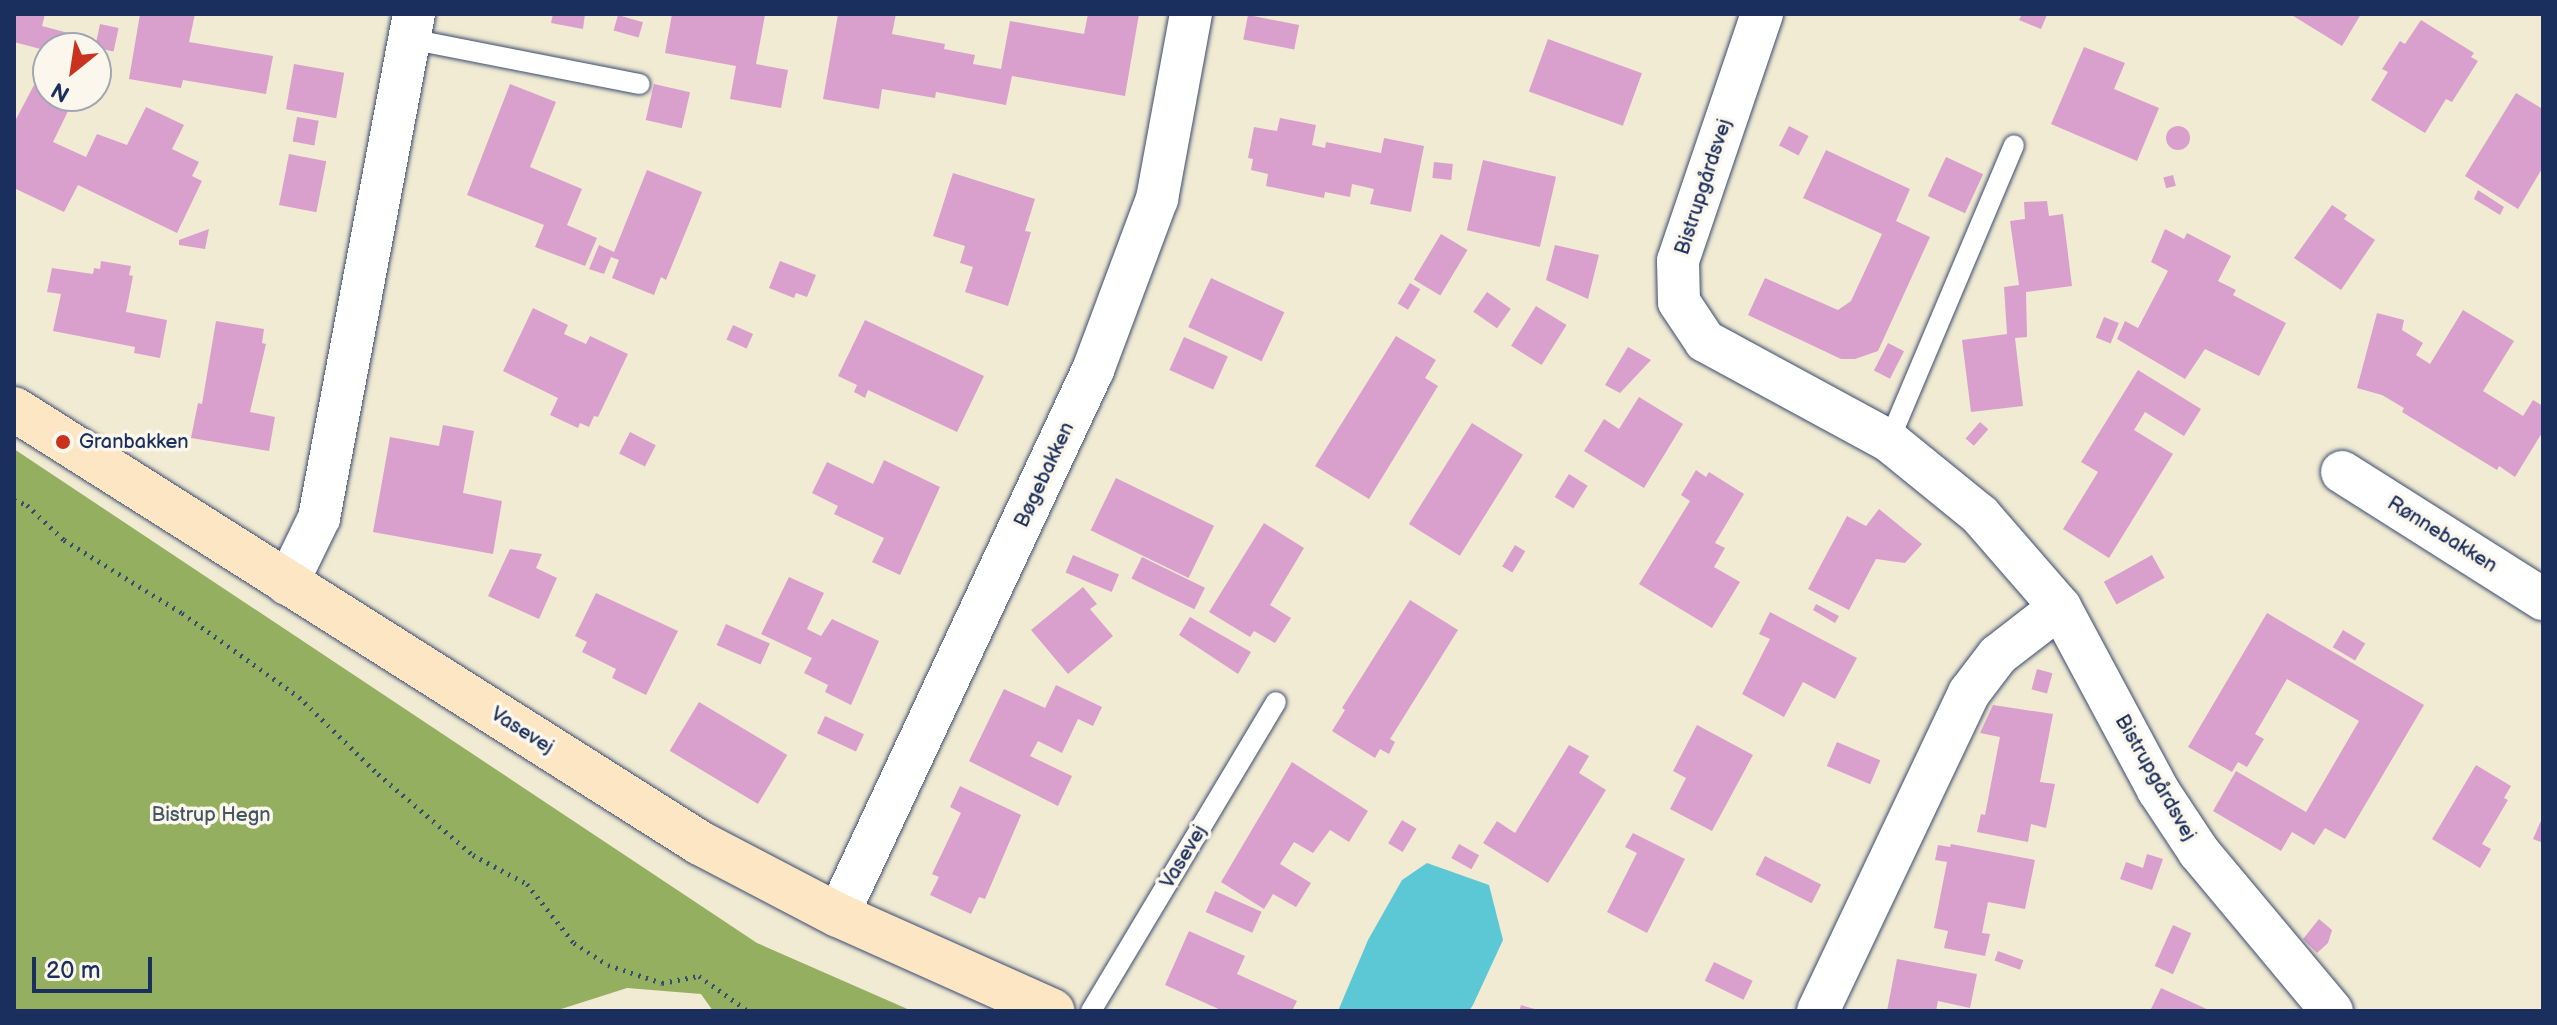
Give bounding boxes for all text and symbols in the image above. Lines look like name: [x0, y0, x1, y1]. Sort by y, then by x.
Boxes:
north arrow: [32, 32, 112, 112]
text: N: [47, 76, 75, 107]
street label: Bistrupgårdsvej: [1671, 116, 1737, 258]
street label: Bøgebakken: [1010, 419, 1080, 531]
place label: Granbakken: [79, 430, 189, 454]
marker: Granbakken: [54, 433, 72, 451]
street label: Rønnebakken: [2383, 492, 2501, 578]
street label: Vasevej: [486, 702, 558, 760]
street label: Bistrupgårdsvej: [2109, 711, 2201, 845]
park label: Bistrup Hegn: [151, 803, 271, 827]
street label: Vasevej: [1156, 821, 1212, 893]
scale bar: [36, 941, 156, 991]
text: 20 m: [46, 956, 101, 985]

